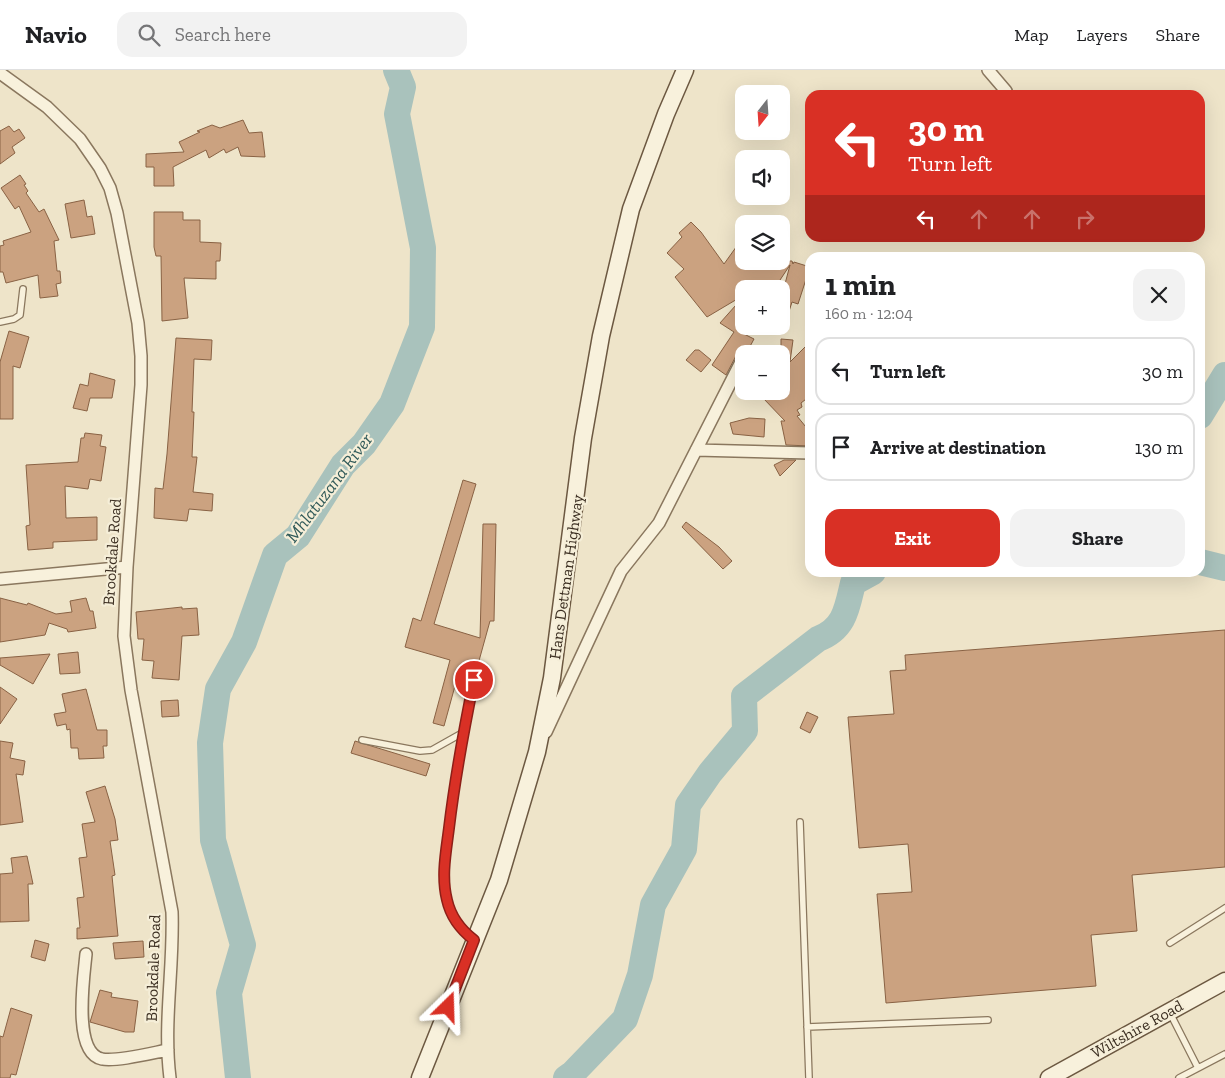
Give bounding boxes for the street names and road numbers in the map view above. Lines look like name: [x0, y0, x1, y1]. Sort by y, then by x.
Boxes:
street label: Hans Dettman Highway: [545, 493, 587, 661]
street label: Brookdale Road: [99, 498, 125, 606]
street label: Brookdale Road: [142, 914, 164, 1022]
street label: Wiltshire Road: [1088, 996, 1186, 1062]

